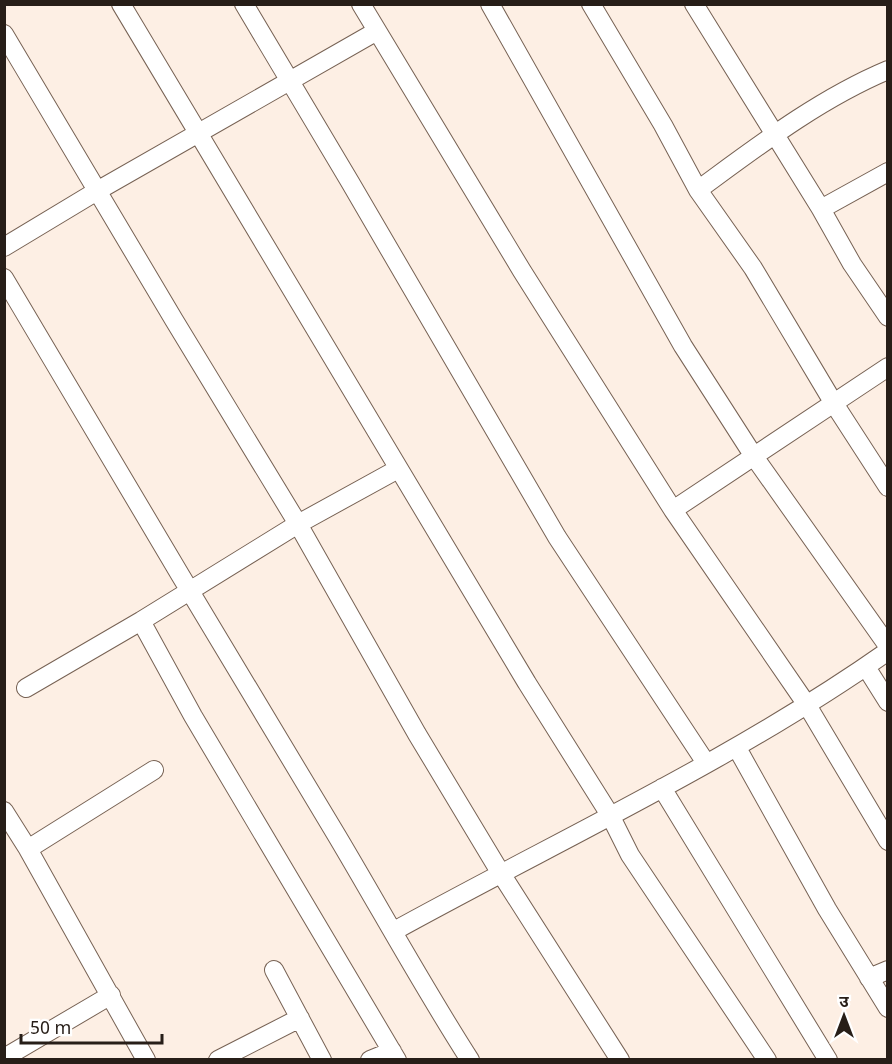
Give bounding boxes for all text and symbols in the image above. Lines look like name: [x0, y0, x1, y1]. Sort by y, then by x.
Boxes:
north arrow: [814, 986, 874, 1046]
text: उ: [839, 993, 849, 1014]
scale bar: [21, 1007, 162, 1045]
text: 50 m: [30, 1018, 71, 1041]

